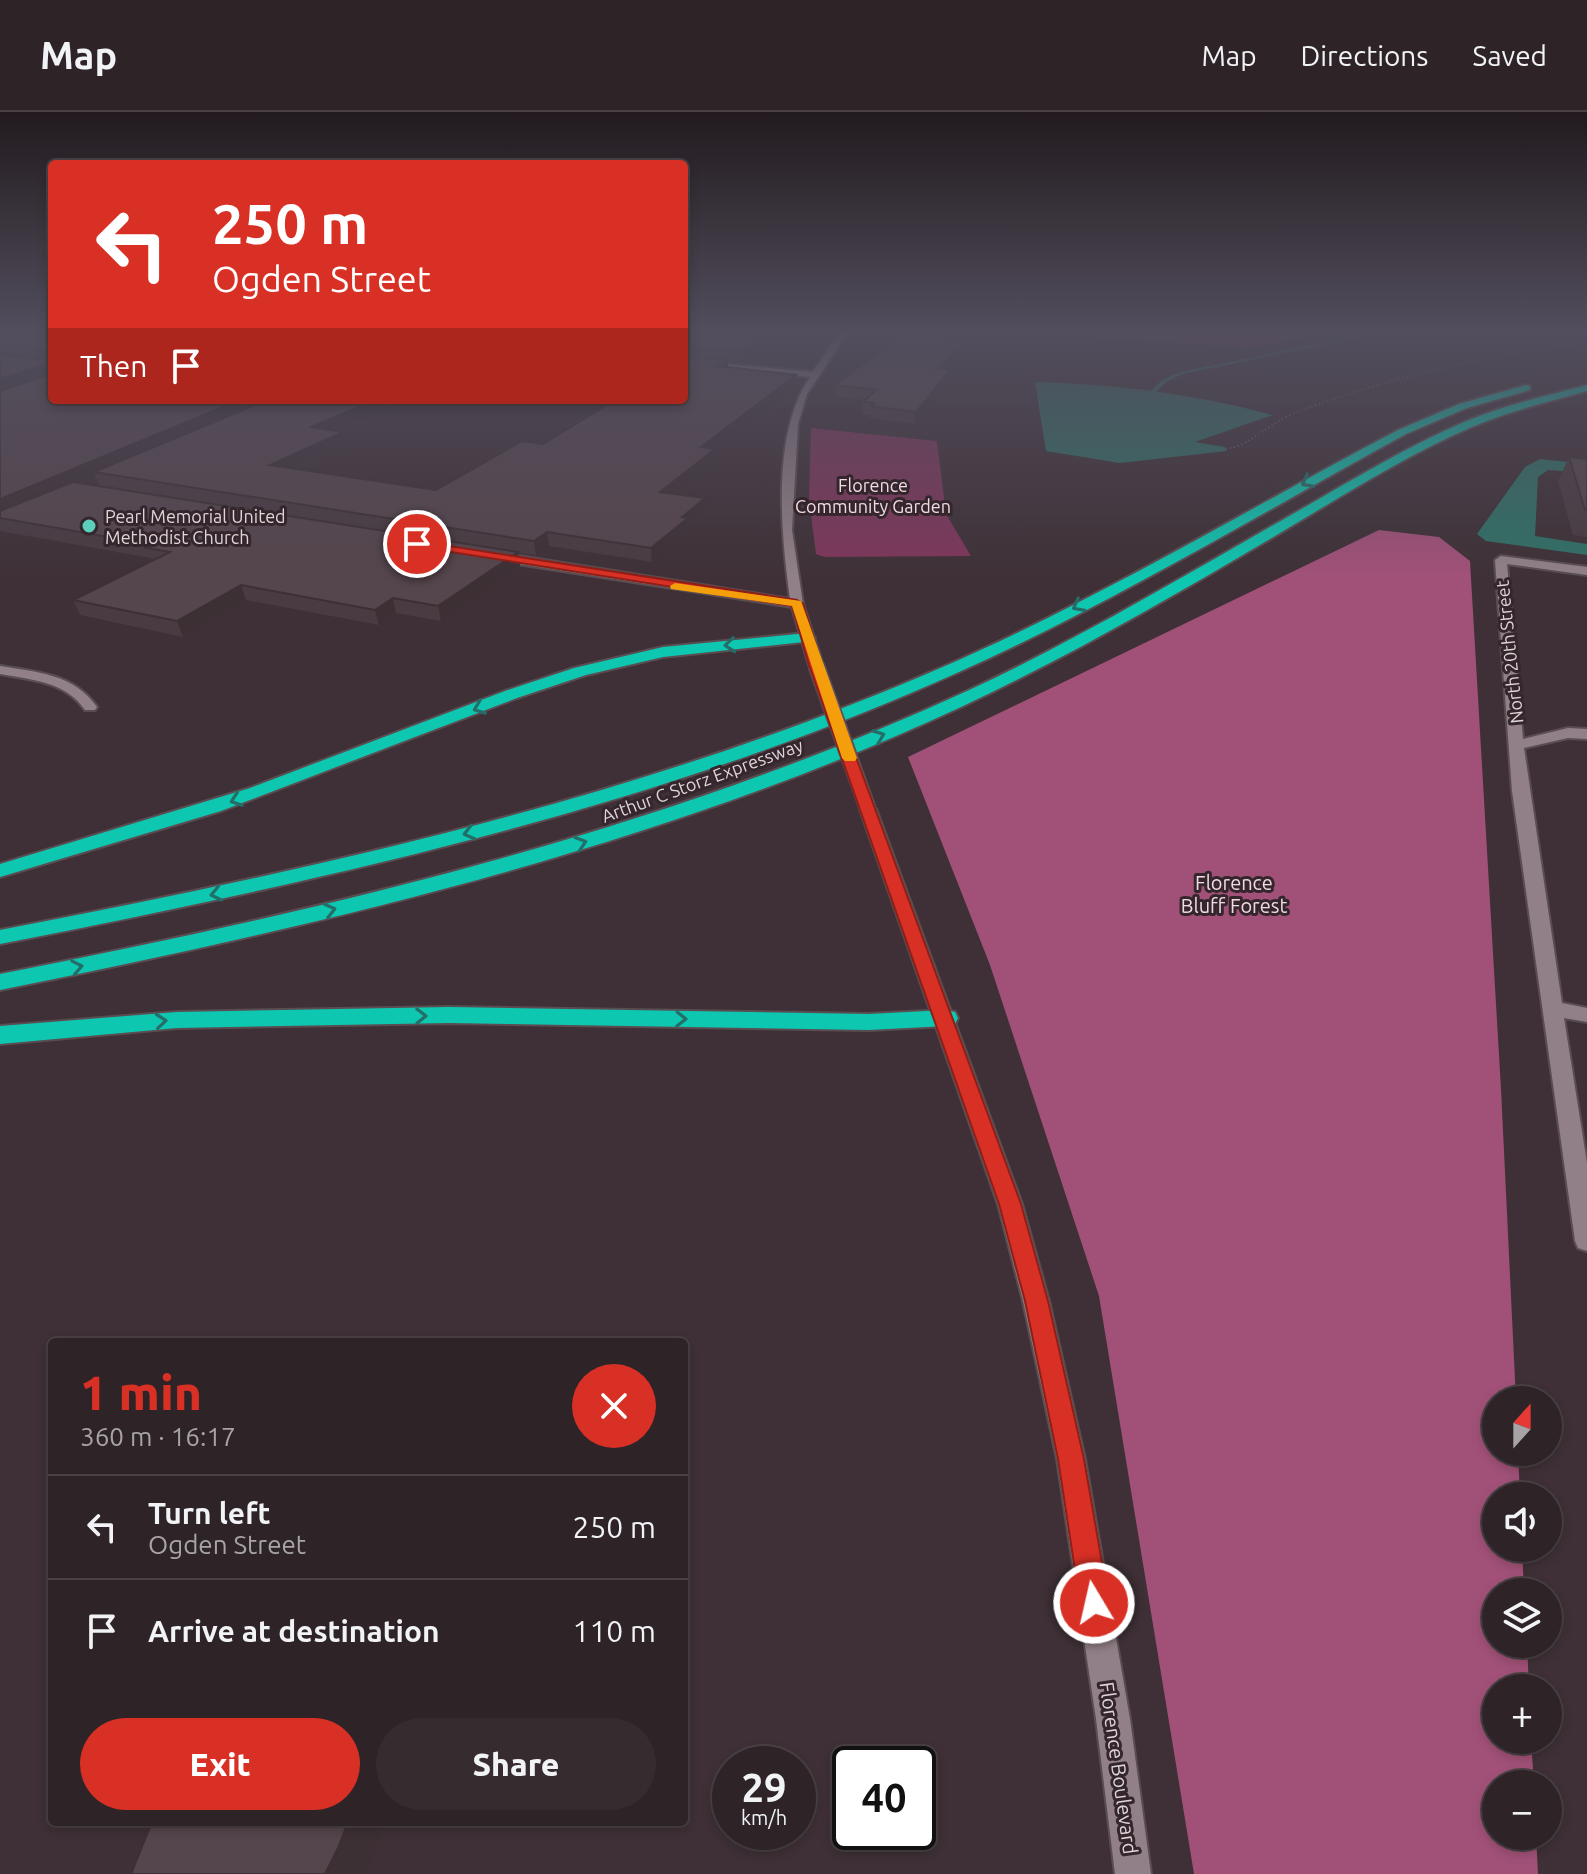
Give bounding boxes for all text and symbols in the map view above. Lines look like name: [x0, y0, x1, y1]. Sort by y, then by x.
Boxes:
text: Map: [40, 34, 117, 76]
text: Map: [1201, 40, 1257, 71]
text: Directions: [1301, 40, 1428, 71]
text: Saved: [1472, 40, 1547, 71]
icon: left: [80, 192, 184, 296]
text: 250 m: [212, 192, 368, 255]
text: Ogden Street: [212, 258, 431, 299]
icon: arrive: [164, 344, 208, 388]
text: Then: [80, 349, 148, 383]
one-way arrow: [1301, 473, 1315, 488]
park label: Florence Community Garden: [795, 475, 951, 516]
place label: Pearl Memorial United Methodist Church: [105, 506, 286, 547]
pin: [383, 510, 451, 578]
marker: Pearl Memorial United Methodist Church: [80, 517, 98, 535]
icon: arrive: [395, 522, 439, 566]
street label: North 20th Street: [1492, 579, 1526, 725]
one-way arrow: [1072, 597, 1087, 612]
one-way arrow: [723, 636, 736, 653]
one-way arrow: [473, 698, 487, 715]
one-way arrow: [871, 729, 885, 746]
street label: Arthur C Storz Expressway: [599, 734, 806, 826]
one-way arrow: [229, 790, 243, 806]
one-way arrow: [462, 824, 476, 841]
one-way arrow: [574, 837, 588, 853]
park label: Florence Bluff Forest: [1181, 871, 1287, 917]
one-way arrow: [210, 885, 223, 902]
one-way arrow: [323, 903, 337, 920]
one-way arrow: [69, 959, 83, 976]
one-way arrow: [415, 1007, 428, 1025]
one-way arrow: [675, 1010, 688, 1028]
one-way arrow: [155, 1013, 168, 1030]
button: close: [572, 1364, 656, 1448]
text: 1 min: [80, 1365, 202, 1419]
north arrow: [1482, 1386, 1562, 1466]
map controls: [1482, 1386, 1562, 1850]
text: 360 m · 16:17: [80, 1422, 236, 1451]
button: sound: [1482, 1482, 1562, 1562]
text: Turn left: [148, 1496, 270, 1530]
icon: left: [80, 1505, 124, 1549]
text: 250 m: [572, 1510, 656, 1544]
text: Ogden Street: [148, 1530, 306, 1559]
position arrow: [1052, 1561, 1136, 1645]
button: layers: [1482, 1578, 1562, 1658]
icon: arrive: [80, 1609, 124, 1653]
text: Arrive at destination: [148, 1614, 440, 1648]
text: 110 m: [572, 1614, 656, 1648]
button: +: [1482, 1674, 1562, 1754]
street label: Florence Boulevard: [1096, 1680, 1142, 1856]
button: Exit: [80, 1718, 360, 1810]
button: Share: [376, 1718, 656, 1810]
speed limit sign: 40: [832, 1746, 936, 1850]
text: 29: [741, 1765, 787, 1810]
button: −: [1482, 1770, 1562, 1850]
text: km/h: [741, 1806, 787, 1829]

